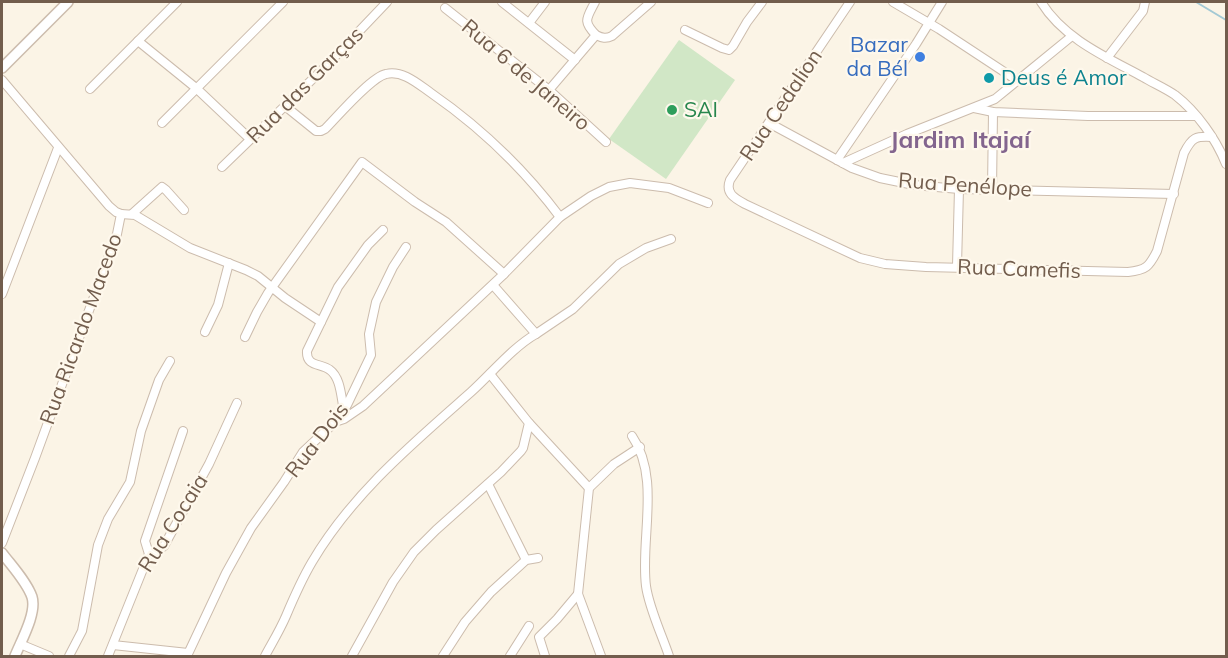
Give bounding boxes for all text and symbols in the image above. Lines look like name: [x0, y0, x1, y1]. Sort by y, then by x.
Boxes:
street label: Rua 6 de Janeiro: [457, 13, 596, 136]
street label: Rua das Garças: [240, 20, 368, 148]
place label: Bazar da Bél: [847, 31, 908, 81]
street label: Rua Cedalion: [733, 44, 827, 165]
marker: Bazar da Bél: [913, 50, 927, 64]
place label: Deus é Amor: [1001, 64, 1127, 90]
marker: Deus é Amor: [982, 71, 996, 85]
place label: SAI: [684, 96, 718, 122]
marker: SAI: [665, 103, 679, 117]
district label: Jardim Itajaí: [890, 124, 1032, 154]
street label: Rua Penélope: [897, 166, 1033, 202]
street label: Rua Ricardo Macedo: [33, 230, 127, 428]
street label: Rua Camefis: [957, 253, 1081, 283]
street label: Rua Dois: [279, 397, 353, 482]
street label: Rua Cocaia: [132, 469, 213, 576]

